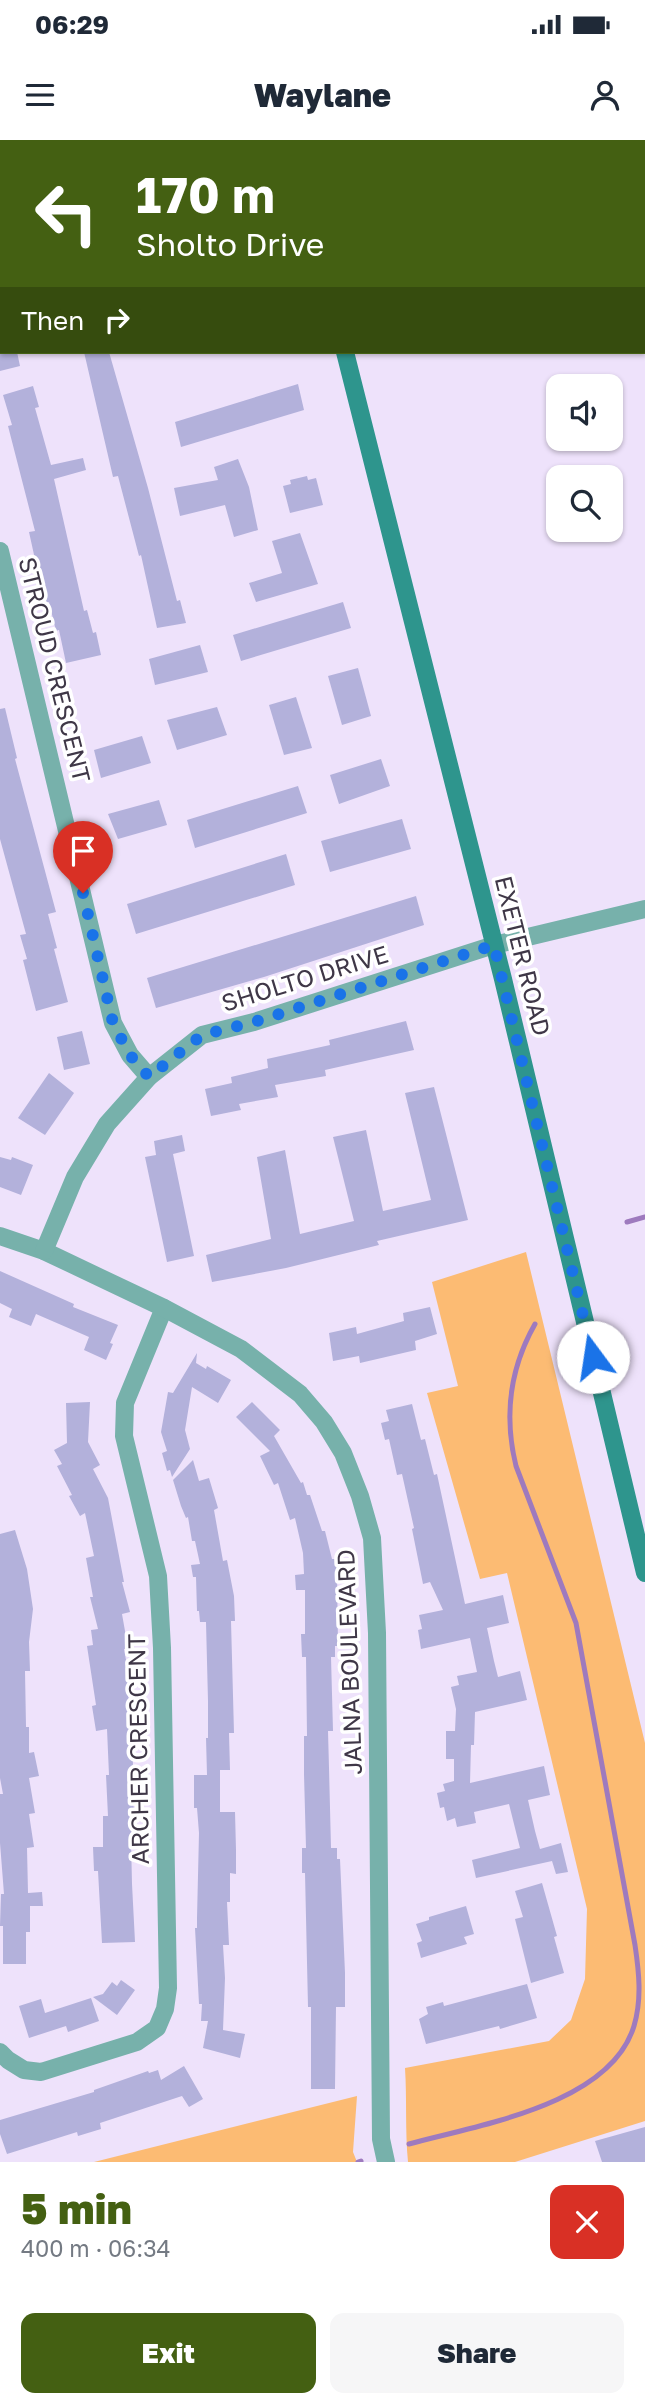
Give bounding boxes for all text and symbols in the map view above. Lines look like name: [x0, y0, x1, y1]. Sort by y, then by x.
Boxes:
text: 06:29: [35, 9, 109, 40]
icon: menu: [21, 76, 59, 114]
text: Waylane: [254, 76, 391, 114]
icon: person: [586, 76, 624, 114]
text: 170 m: [136, 165, 275, 224]
icon: left: [21, 168, 112, 259]
text: Sholto Drive: [136, 225, 324, 263]
icon: right: [98, 301, 136, 339]
text: Then: [21, 305, 84, 336]
map controls: [546, 374, 623, 542]
button: sound: [546, 374, 623, 451]
button: search: [546, 465, 623, 542]
street label: STROUD CRESCENT: [13, 554, 98, 785]
pin: [53, 821, 113, 893]
icon: arrive: [64, 832, 102, 870]
street label: EXETER ROAD: [490, 873, 557, 1039]
street label: SHOLTO DRIVE: [218, 938, 391, 1017]
position arrow: [556, 1320, 630, 1394]
street label: JALNA BOULEVARD: [330, 1549, 367, 1775]
street label: ARCHER CRESCENT: [121, 1633, 154, 1865]
text: 5 min: [21, 2183, 132, 2233]
button: close: [550, 2185, 624, 2259]
text: 400 m · 06:34: [21, 2234, 171, 2262]
button: Exit: [21, 2313, 316, 2393]
button: Share: [330, 2313, 624, 2393]

